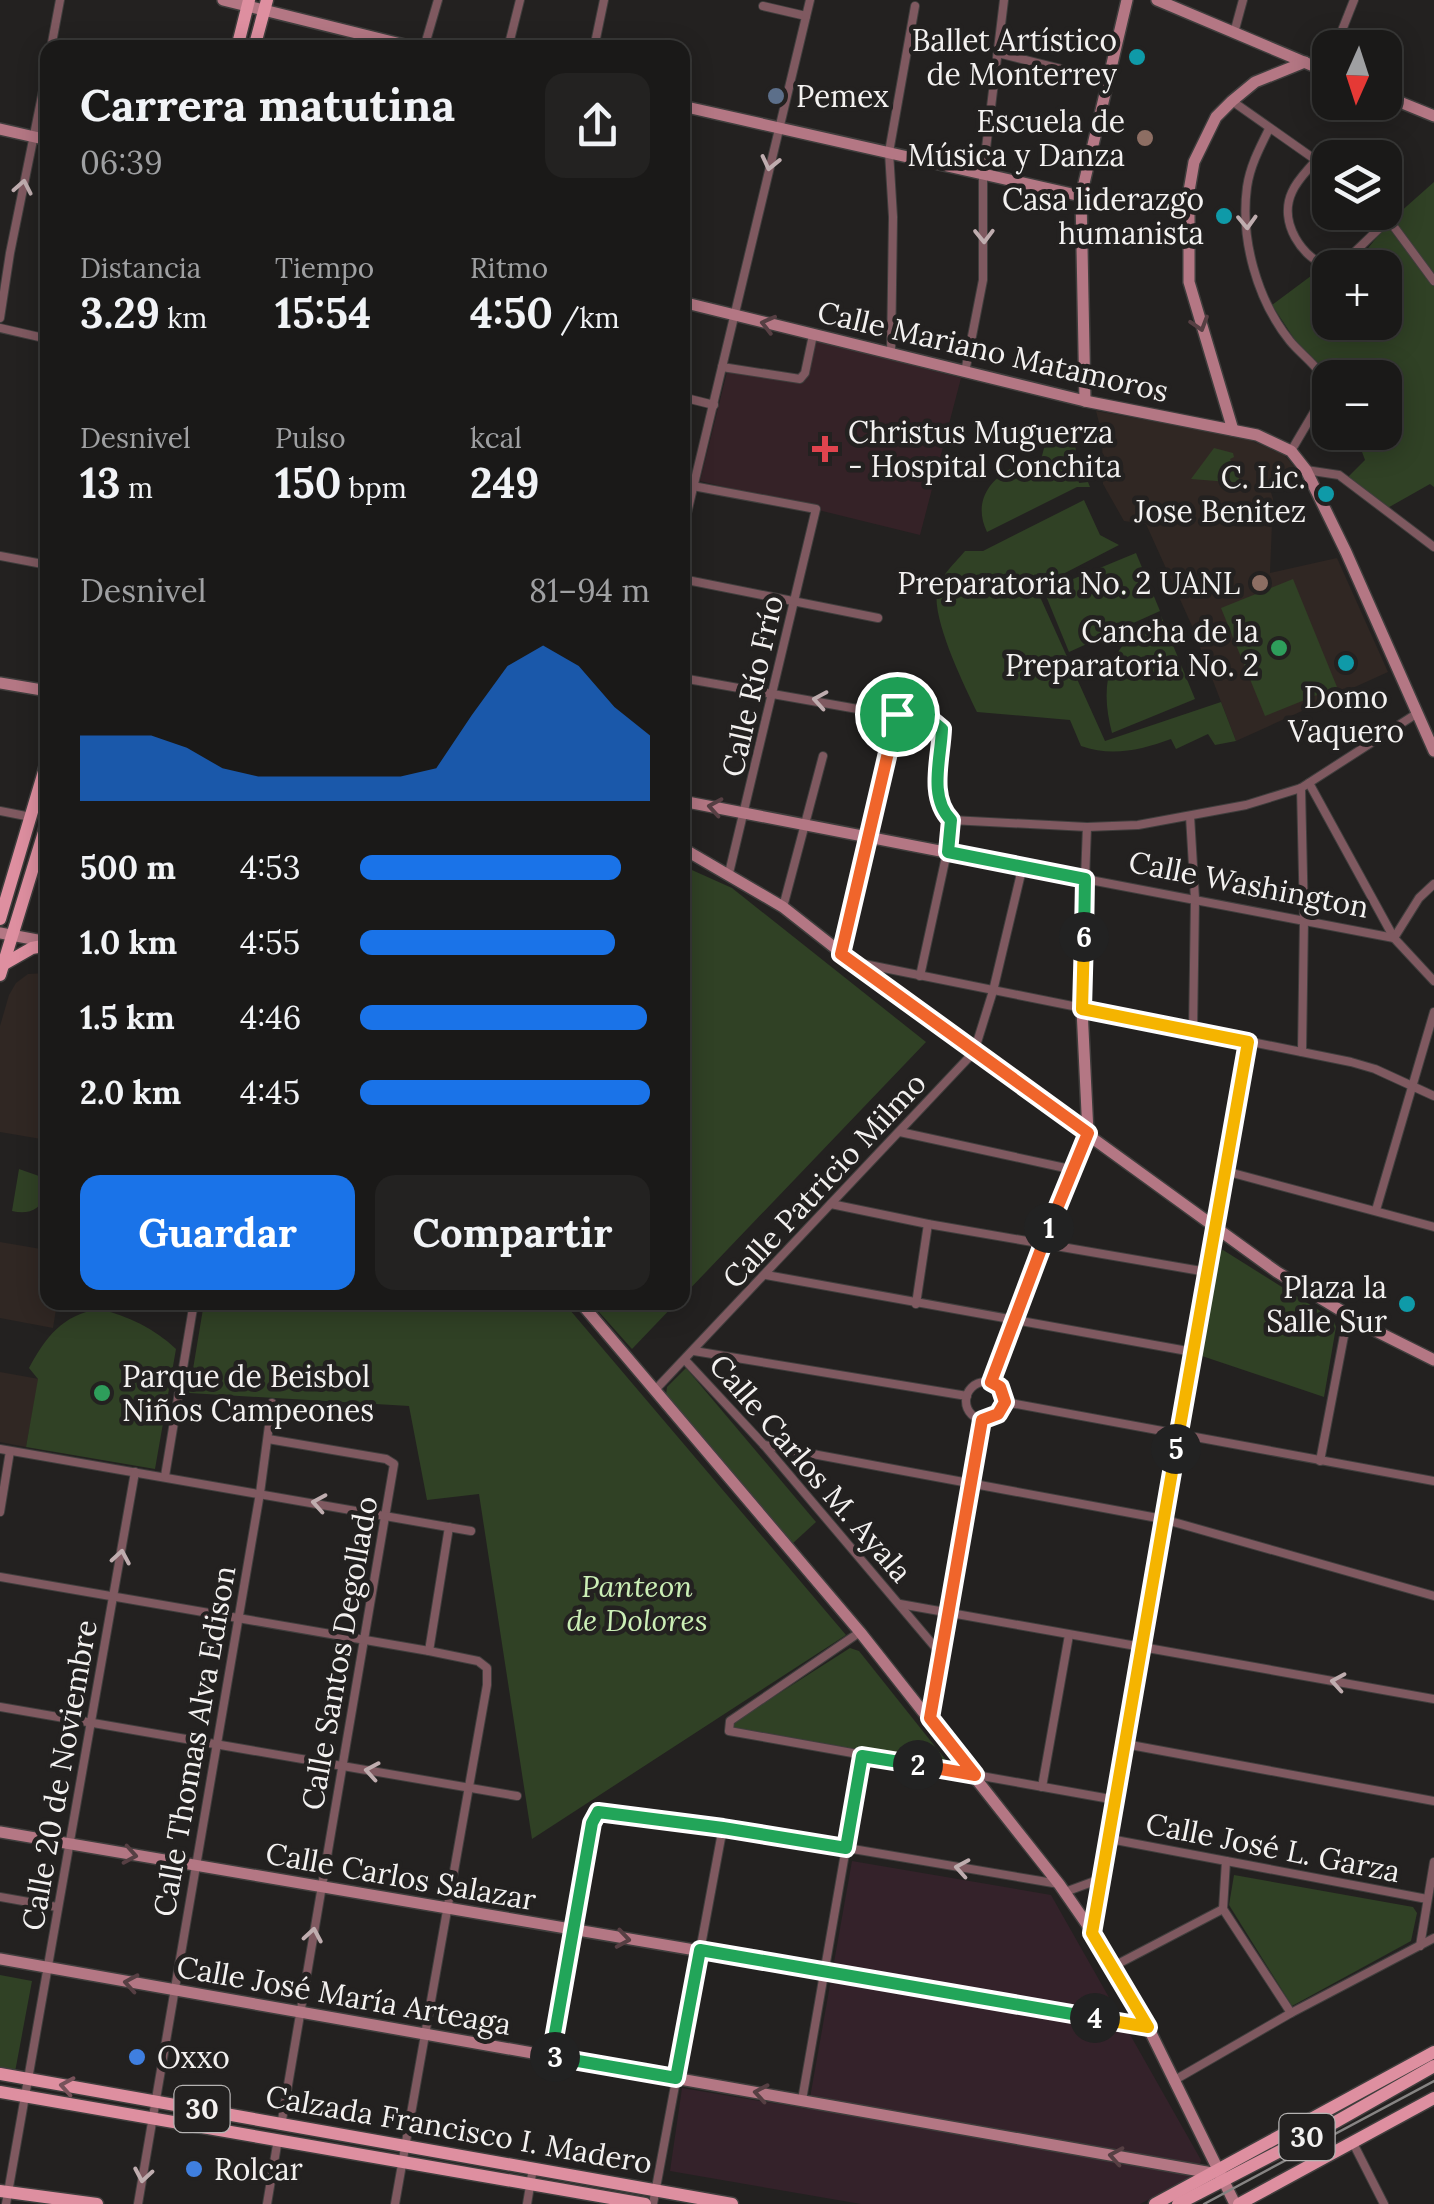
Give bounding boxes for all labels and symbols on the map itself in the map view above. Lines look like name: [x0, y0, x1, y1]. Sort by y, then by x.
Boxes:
place label: Ballet Artístico de Monterrey: [912, 21, 1117, 94]
north arrow: [1312, 30, 1402, 120]
marker: Ballet Artístico de Monterrey: [1126, 46, 1148, 68]
place label: Pemex: [796, 77, 889, 115]
marker: Pemex: [765, 85, 787, 107]
place label: Escuela de Música y Danza: [908, 102, 1125, 175]
marker: Escuela de Música y Danza: [1134, 127, 1156, 149]
one-way arrow: [761, 154, 782, 171]
one-way arrow: [12, 179, 33, 196]
place label: Casa liderazgo humanista: [1002, 180, 1204, 252]
marker: Casa liderazgo humanista: [1213, 205, 1235, 227]
one-way arrow: [1236, 214, 1257, 230]
one-way arrow: [973, 230, 995, 245]
street label: Calle Mariano Matamoros: [814, 292, 1172, 410]
one-way arrow: [760, 315, 777, 336]
one-way arrow: [1188, 315, 1209, 332]
place label: Christus Muguerza - Hospital Conchita: [848, 413, 1121, 485]
marker: Christus Muguerza - Hospital Conchita: [812, 436, 838, 462]
place label: C. Lic. Jose Benitez: [1133, 458, 1306, 530]
marker: C. Lic. Jose Benitez: [1315, 483, 1337, 505]
place label: Preparatoria No. 2 UANL: [897, 564, 1240, 602]
marker: Preparatoria No. 2 UANL: [1249, 572, 1271, 594]
street label: Calle Río Frío: [713, 592, 791, 780]
place label: Cancha de la Preparatoria No. 2: [1005, 612, 1259, 684]
marker: Cancha de la Preparatoria No. 2: [1268, 637, 1290, 659]
marker: Domo Vaquero: [1335, 652, 1357, 674]
pin: [855, 672, 940, 757]
place label: Domo Vaquero: [1287, 678, 1404, 750]
one-way arrow: [812, 690, 829, 711]
one-way arrow: [707, 797, 723, 818]
street label: Calle Washington: [1126, 842, 1372, 927]
pin: 6: [1059, 912, 1109, 962]
street label: Calle Patricio Milmo: [714, 1064, 934, 1296]
pin: 1: [1024, 1203, 1074, 1253]
place label: Plaza la Salle Sur: [1266, 1268, 1387, 1340]
marker: Plaza la Salle Sur: [1396, 1293, 1418, 1315]
street label: Calle Carlos M. Ayala: [701, 1346, 920, 1590]
place label: Parque de Beisbol Niños Campeones: [122, 1357, 374, 1429]
marker: Parque de Beisbol Niños Campeones: [91, 1382, 113, 1404]
pin: 5: [1151, 1424, 1201, 1474]
street label: Calle Santos Degollado: [293, 1493, 386, 1813]
one-way arrow: [310, 1493, 327, 1514]
one-way arrow: [110, 1548, 131, 1565]
street label: Calle Thomas Alva Edison: [144, 1563, 244, 1919]
park label: Panteon de Dolores: [566, 1567, 708, 1639]
street label: Calle 20 de Noviembre: [13, 1617, 105, 1933]
one-way arrow: [1330, 1672, 1346, 1693]
pin: 2: [893, 1740, 943, 1790]
one-way arrow: [364, 1761, 381, 1782]
street label: Calle José L. Garza: [1143, 1804, 1403, 1890]
street label: Calle Carlos Salazar: [263, 1834, 539, 1918]
one-way arrow: [122, 1844, 139, 1865]
one-way arrow: [954, 1858, 971, 1879]
one-way arrow: [302, 1927, 323, 1944]
one-way arrow: [615, 1927, 632, 1948]
street label: Calle José María Arteaga: [174, 1947, 514, 2044]
one-way arrow: [123, 1973, 139, 1994]
pin: 4: [1070, 1993, 1120, 2043]
pin: 3: [530, 2032, 580, 2082]
place label: Oxxo: [157, 2038, 230, 2076]
marker: Oxxo: [126, 2046, 148, 2068]
one-way arrow: [59, 2076, 75, 2097]
street label: Calzada Francisco I. Madero: [263, 2076, 655, 2182]
one-way arrow: [753, 2083, 770, 2104]
road number: 30: [174, 2086, 230, 2132]
road number: 30: [1280, 2114, 1334, 2160]
one-way arrow: [1108, 2146, 1124, 2167]
place label: Rolcar: [214, 2150, 303, 2188]
marker: Rolcar: [183, 2158, 205, 2180]
one-way arrow: [133, 2167, 154, 2183]

